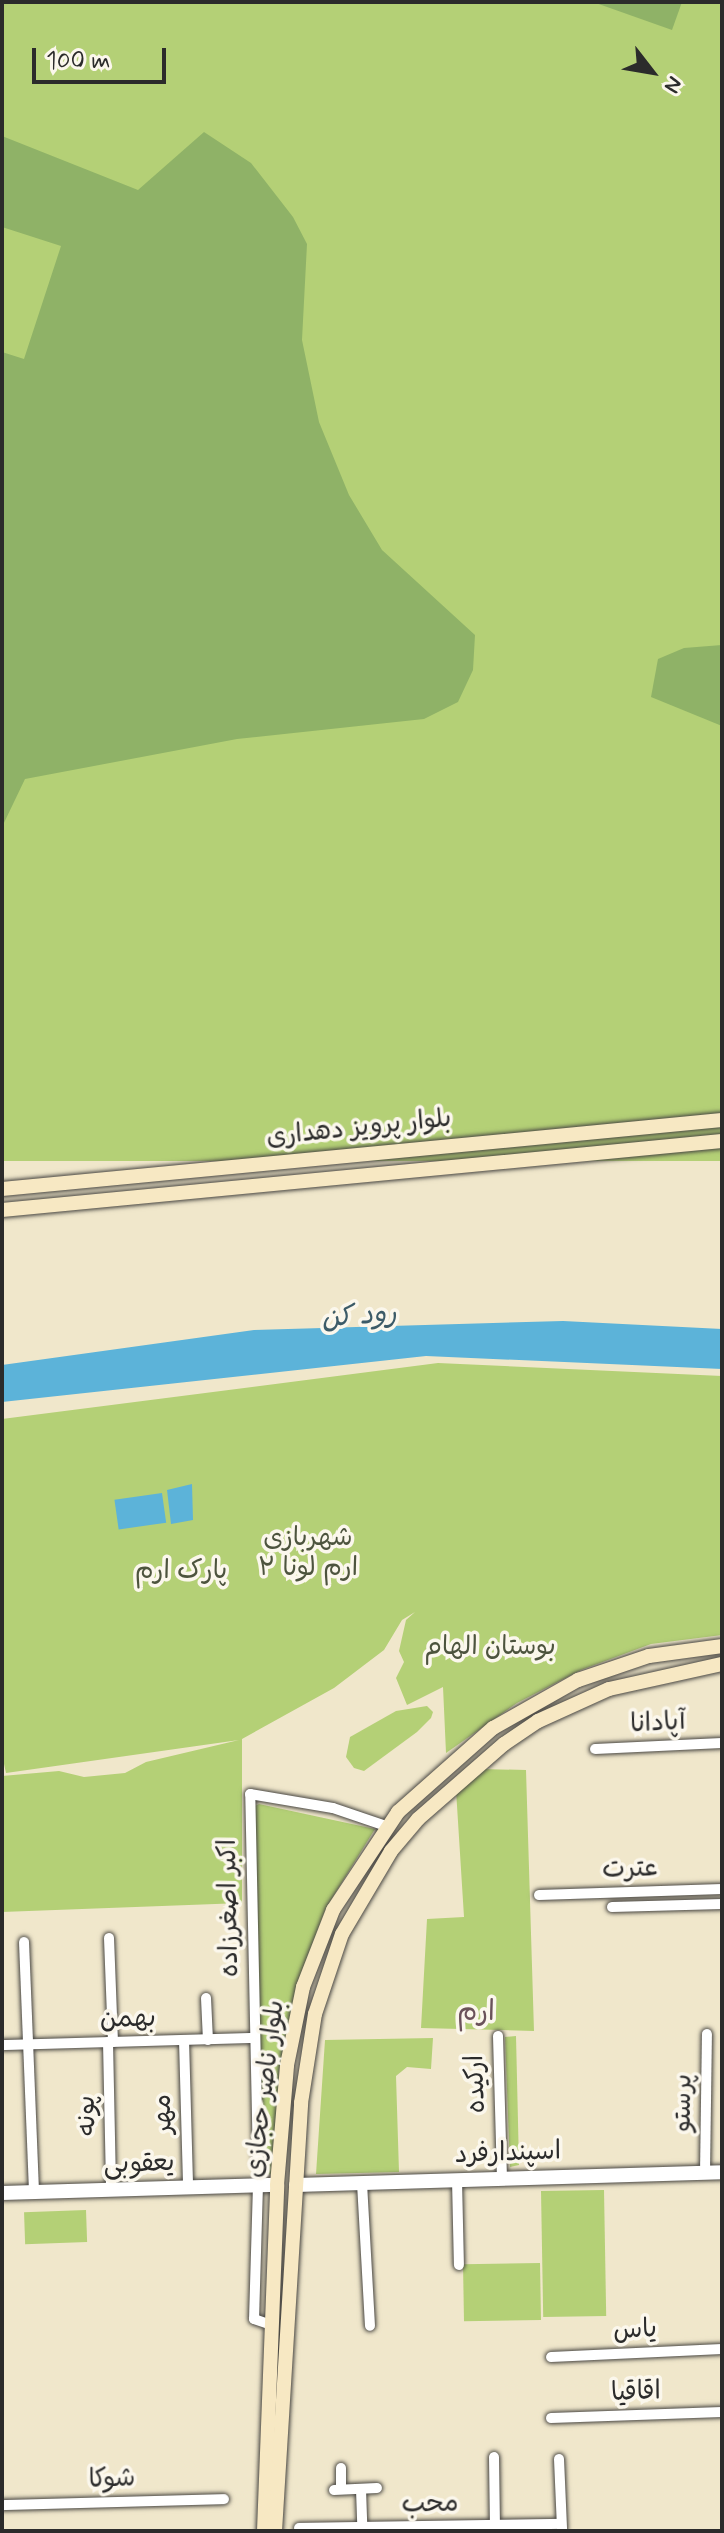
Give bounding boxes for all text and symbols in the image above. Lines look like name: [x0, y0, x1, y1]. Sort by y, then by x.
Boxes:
scale bar: [36, 32, 170, 82]
north arrow: [612, 32, 692, 112]
text: 100 m: [46, 46, 110, 77]
text: N: [657, 71, 688, 98]
street label: بلوار پرویز دهداری: [265, 1104, 453, 1154]
water label: رود کن: [320, 1298, 398, 1336]
park label: شهربازی ارم لونا ۲: [258, 1523, 358, 1584]
park label: پارک ارم: [135, 1556, 227, 1588]
park label: بوستان الهام: [424, 1632, 556, 1664]
street label: آپادانا: [630, 1707, 686, 1741]
street label: اکبر اصغرزاده: [213, 1839, 247, 1977]
street label: عترت: [602, 1853, 658, 1887]
district label: ارم: [457, 1996, 495, 2030]
street label: بلوار ناصر حجازی: [240, 1999, 292, 2179]
street label: بهمن: [100, 2004, 156, 2036]
street label: ارکیده: [460, 2054, 494, 2114]
street label: پرستو: [668, 2074, 700, 2132]
street label: مهر: [148, 2094, 180, 2134]
street label: پونه: [72, 2095, 104, 2137]
street label: اسپندارفرد: [454, 2137, 562, 2171]
street label: یعقوبی: [103, 2148, 175, 2182]
street label: یاس: [612, 2314, 658, 2348]
street label: اقاقیا: [610, 2377, 662, 2409]
street label: شوکا: [88, 2464, 136, 2496]
street label: محب: [401, 2489, 459, 2521]

